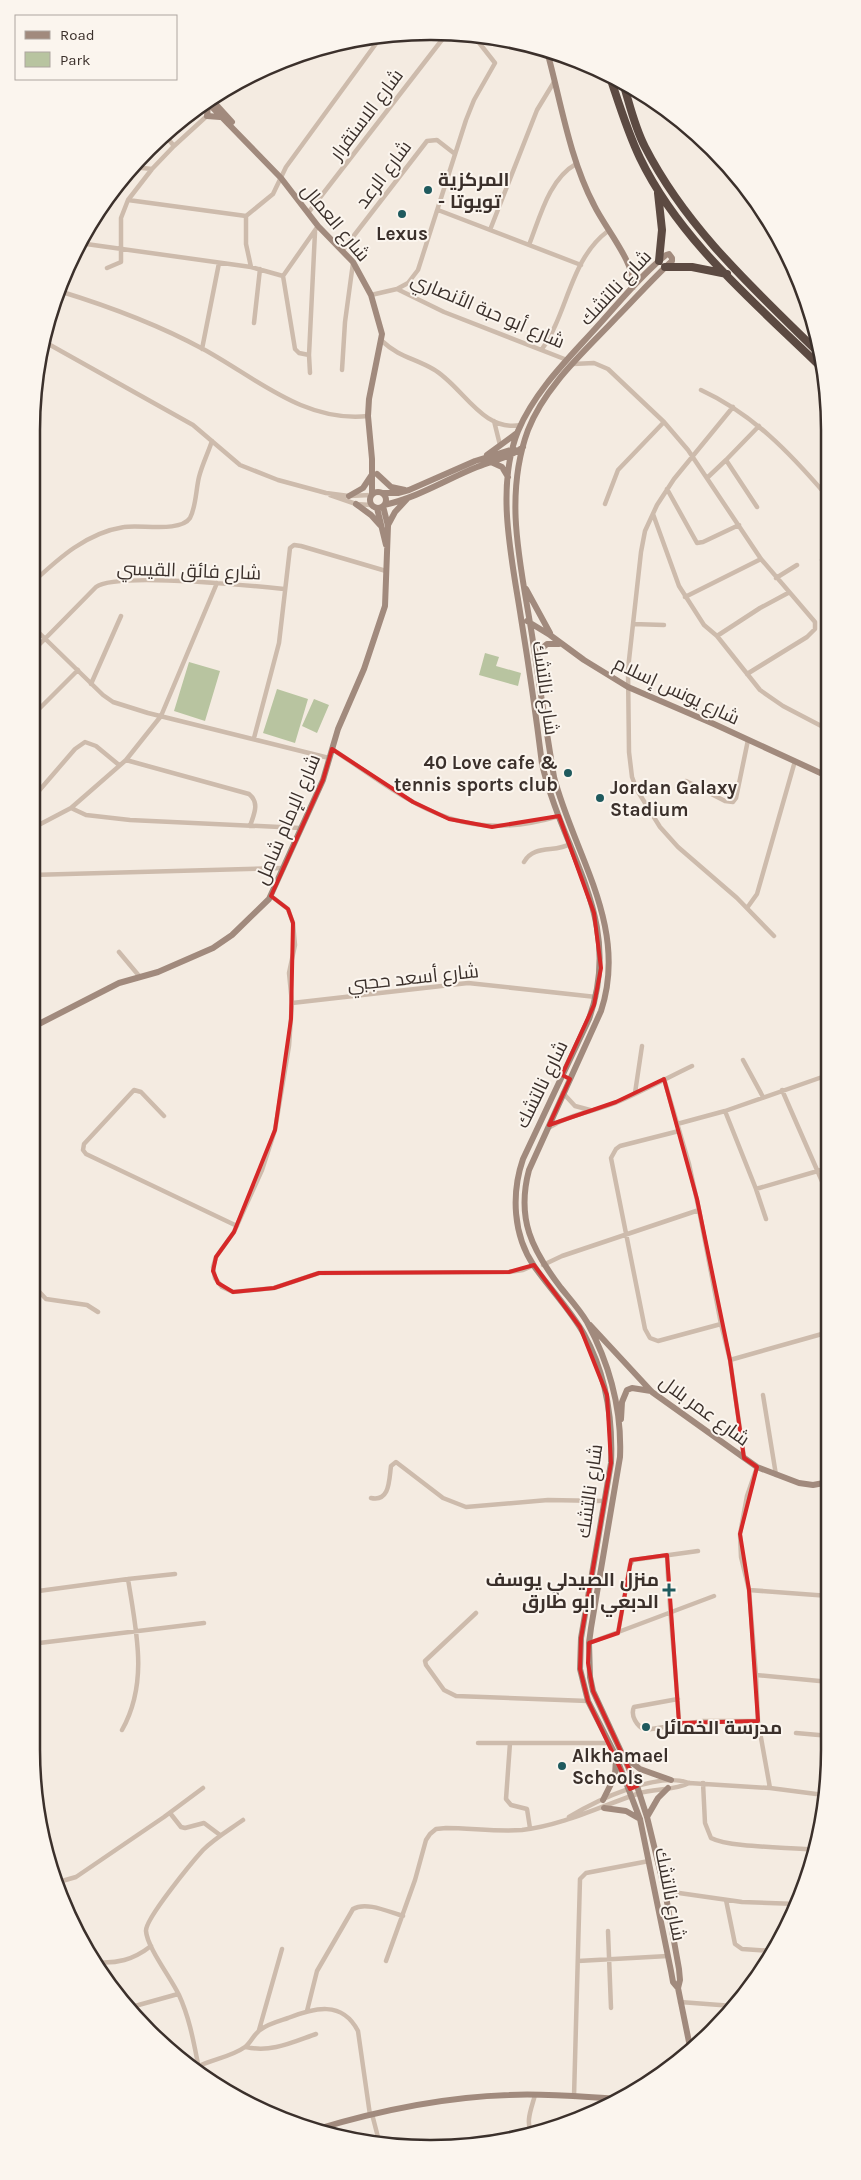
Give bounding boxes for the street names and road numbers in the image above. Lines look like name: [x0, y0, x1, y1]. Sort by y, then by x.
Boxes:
street label: شارع الاستقرار: [325, 65, 410, 166]
street label: شارع الرعد: [351, 137, 418, 214]
street label: شارع العمال: [295, 179, 374, 267]
street label: شارع نالتشك: [575, 246, 658, 331]
street label: شارع أبو حبة الأنصاري: [406, 268, 568, 356]
street label: شارع فائق القيسي: [116, 557, 262, 588]
street label: شارع نالتشك: [526, 640, 562, 737]
street label: شارع يونس إسلام: [609, 652, 743, 731]
street label: شارع الإمام شامل: [251, 751, 327, 889]
street label: شارع أسعد حجبي: [346, 959, 480, 999]
street label: شارع نالتشك: [511, 1037, 574, 1133]
street label: شارع عمر بلال: [654, 1371, 754, 1453]
street label: شارع نالتشك: [573, 1443, 609, 1540]
street label: شارع نالتشك: [648, 1846, 690, 1943]

